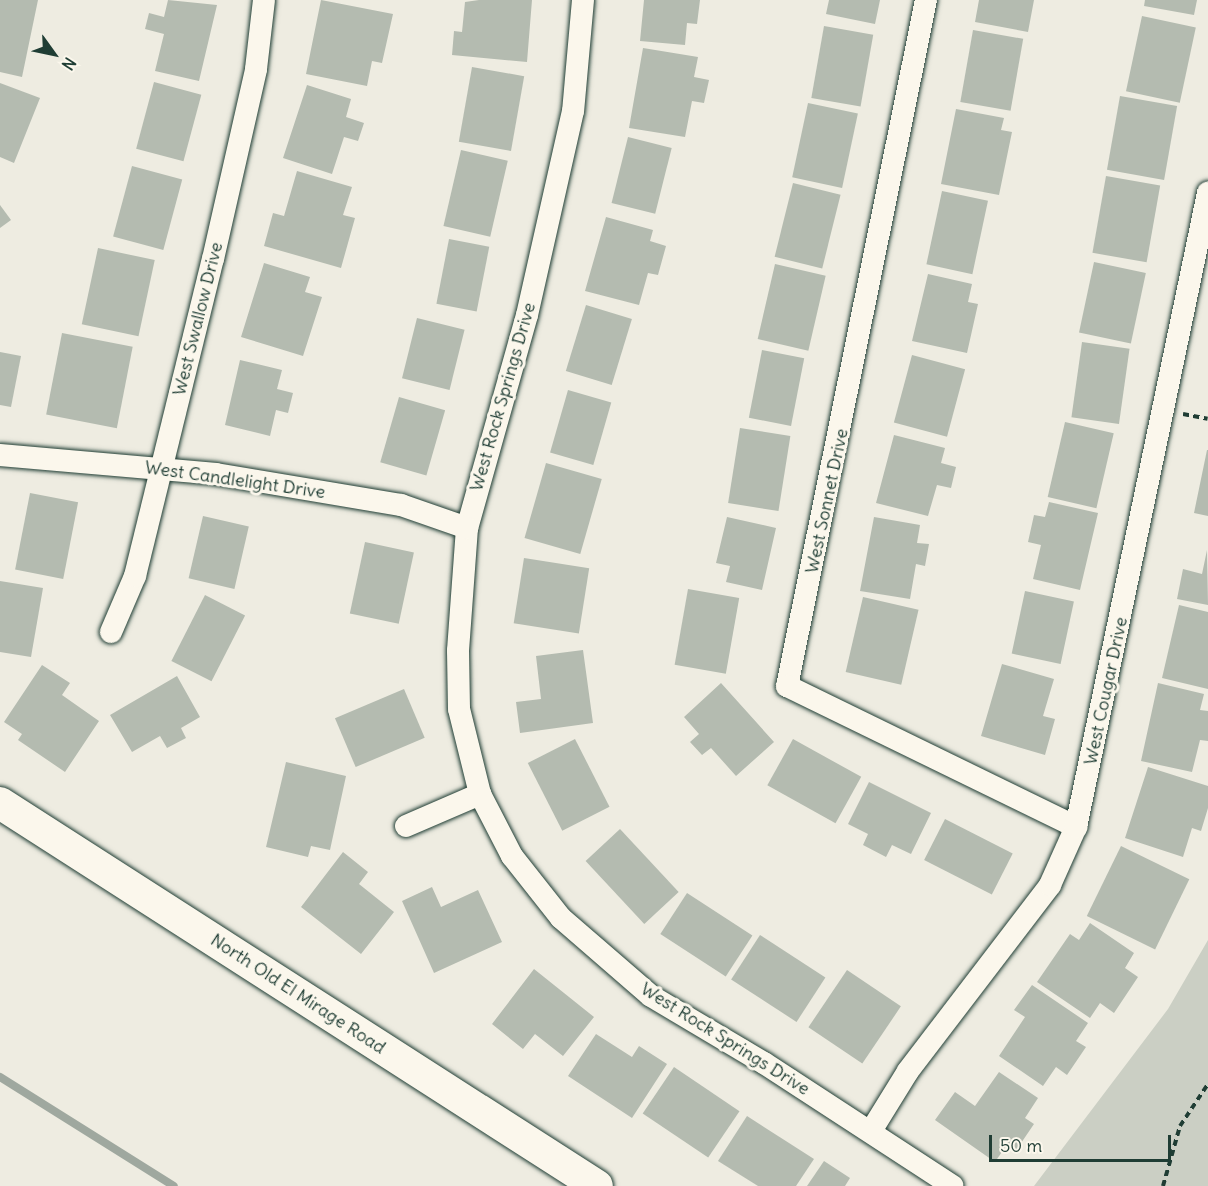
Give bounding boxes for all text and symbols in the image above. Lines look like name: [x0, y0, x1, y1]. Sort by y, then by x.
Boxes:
north arrow: [24, 24, 84, 84]
text: N: [58, 54, 80, 74]
street label: West Swallow Drive: [168, 240, 228, 398]
street label: West Rock Springs Drive: [466, 300, 540, 494]
street label: West Sonnet Drive: [801, 427, 853, 575]
street label: West Candlelight Drive: [143, 457, 327, 503]
street label: West Cougar Drive: [1080, 615, 1132, 767]
street label: North Old El Mirage Road: [206, 929, 390, 1059]
street label: West Rock Springs Drive: [637, 978, 813, 1100]
scale bar: [992, 1123, 1174, 1161]
text: 50 m: [1000, 1134, 1042, 1157]

